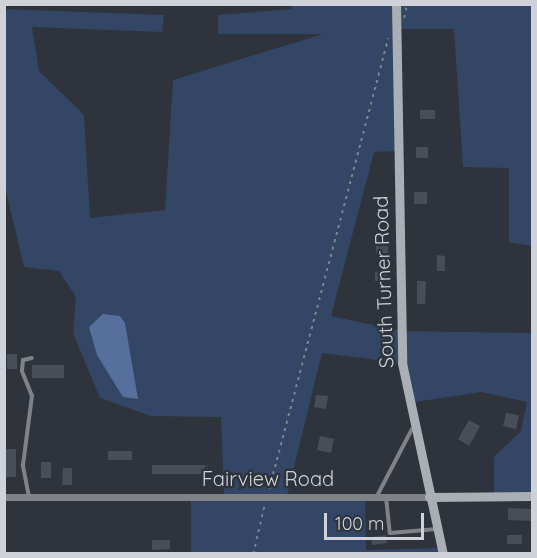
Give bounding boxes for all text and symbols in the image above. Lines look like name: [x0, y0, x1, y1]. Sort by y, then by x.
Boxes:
street label: South Turner Road: [368, 195, 398, 369]
street label: Fairview Road: [202, 466, 334, 490]
scale bar: [327, 501, 428, 539]
text: 100 m: [335, 512, 384, 535]

